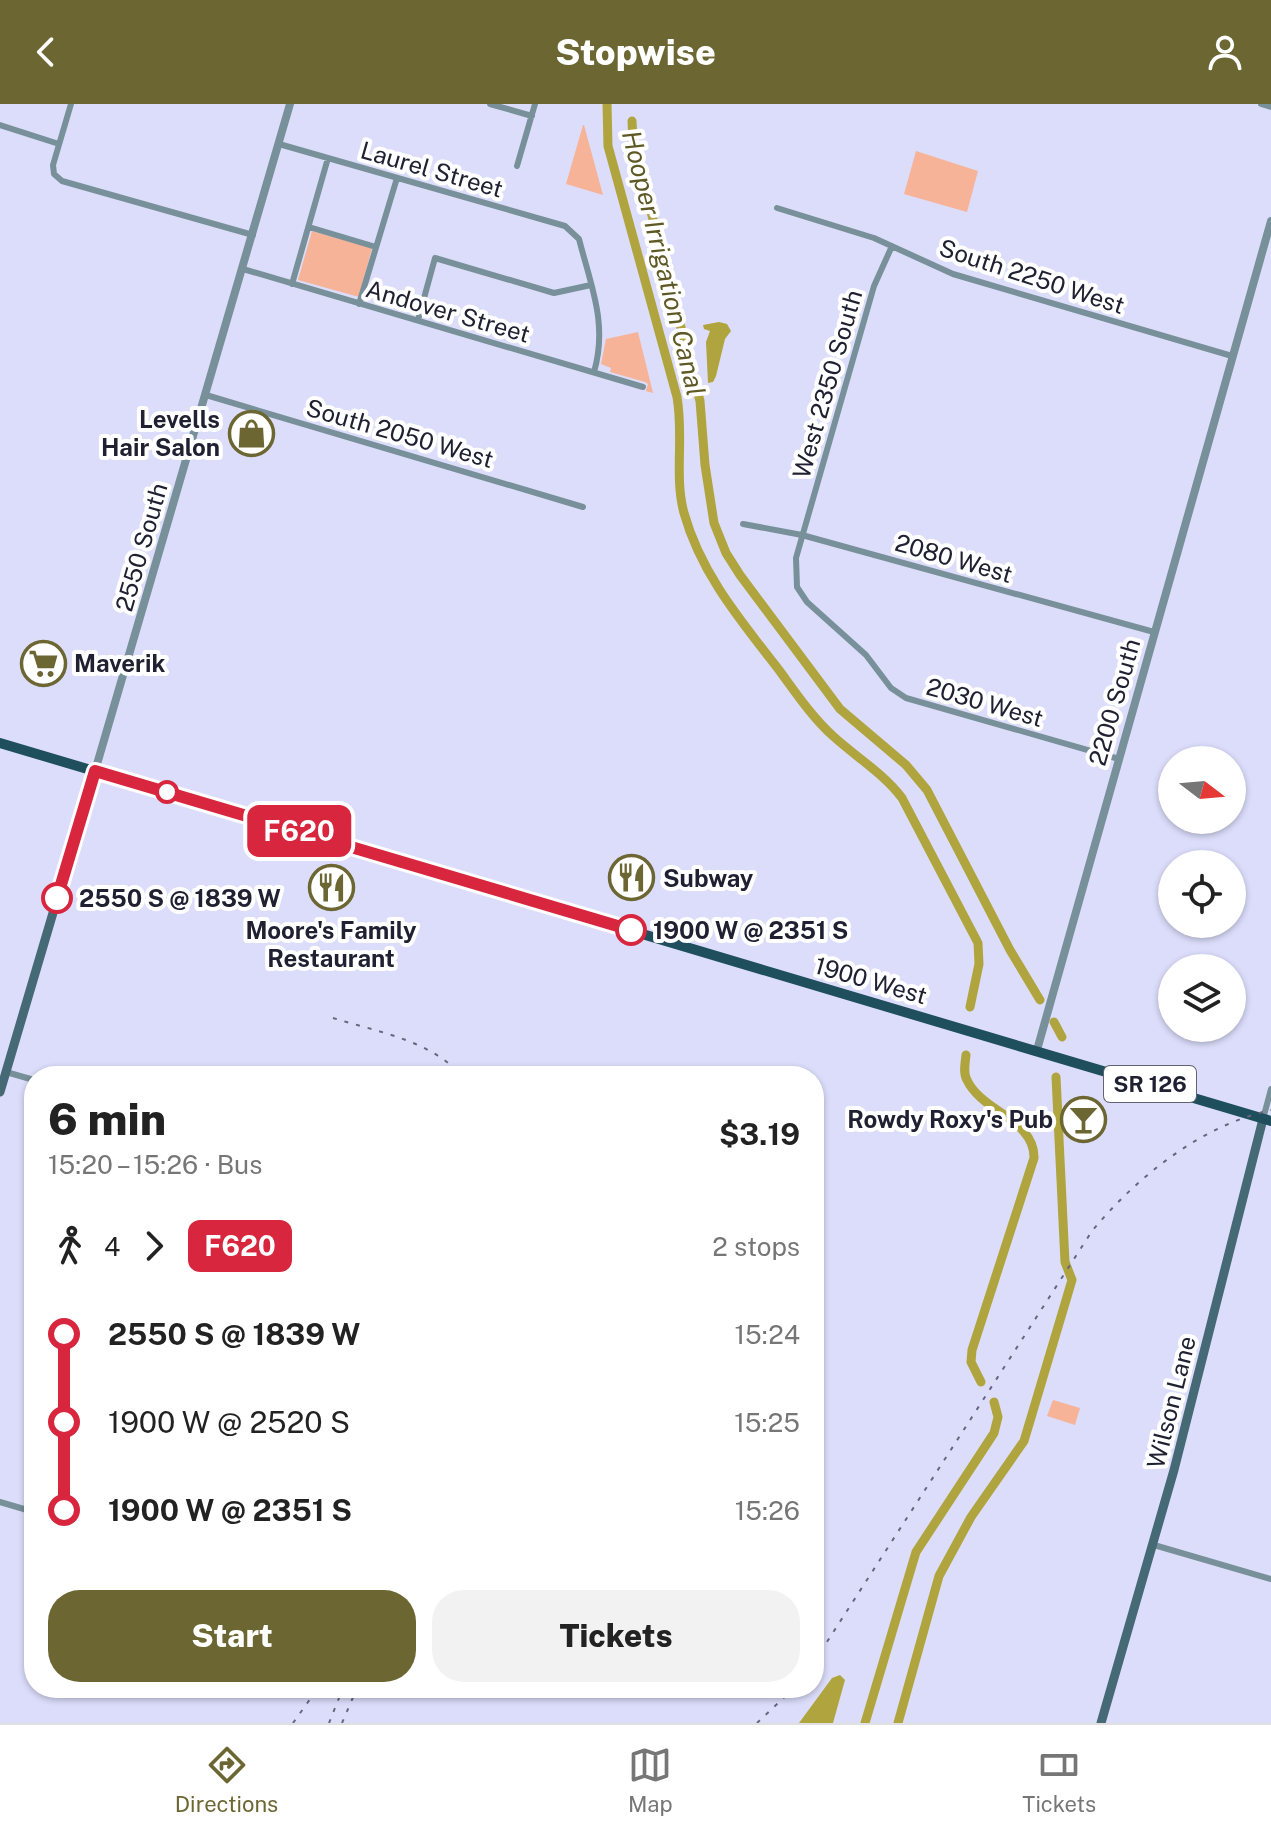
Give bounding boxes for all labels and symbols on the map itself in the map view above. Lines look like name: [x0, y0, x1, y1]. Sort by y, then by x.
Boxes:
water label: Hooper Irrigation Canal: [616, 127, 712, 399]
street label: Laurel Street: [358, 135, 506, 203]
street label: South 2250 West: [936, 233, 1128, 319]
street label: Andover Street: [363, 274, 533, 348]
street label: West 2350 South: [787, 287, 867, 481]
street label: South 2050 West: [303, 393, 497, 473]
place label: Levells Hair Salon: [101, 405, 220, 461]
shop icon: Levells Hair Salon: [227, 409, 275, 457]
street label: 2550 South: [109, 480, 173, 614]
street label: 2080 West: [892, 528, 1016, 588]
street label: 2200 South: [1083, 635, 1145, 769]
supermarket icon: Maverik: [19, 639, 67, 687]
place label: Maverik: [74, 649, 165, 677]
street label: 2030 West: [923, 672, 1047, 732]
north arrow: [1158, 746, 1246, 834]
unlabelled marker: [156, 781, 178, 803]
line badge: F620: [243, 805, 355, 857]
restaurant icon: Subway: [608, 854, 656, 902]
restaurant icon: Moore's Family Restaurant: [307, 864, 355, 912]
place label: Subway: [663, 864, 754, 892]
marker: 2550 S @ 1839 W: [42, 883, 72, 913]
place label: 2550 S @ 1839 W: [79, 884, 281, 912]
marker: 1900 W @ 2351 S: [616, 915, 646, 945]
place label: Moore's Family Restaurant: [245, 916, 417, 972]
place label: 1900 W @ 2351 S: [653, 916, 848, 944]
street label: 1900 West: [812, 951, 930, 1009]
road number: SR 126: [1104, 1066, 1196, 1102]
bar icon: Rowdy Roxy's Pub: [1060, 1095, 1108, 1143]
place label: Rowdy Roxy's Pub: [847, 1105, 1053, 1133]
street label: Wilson Lane: [1141, 1333, 1201, 1471]

